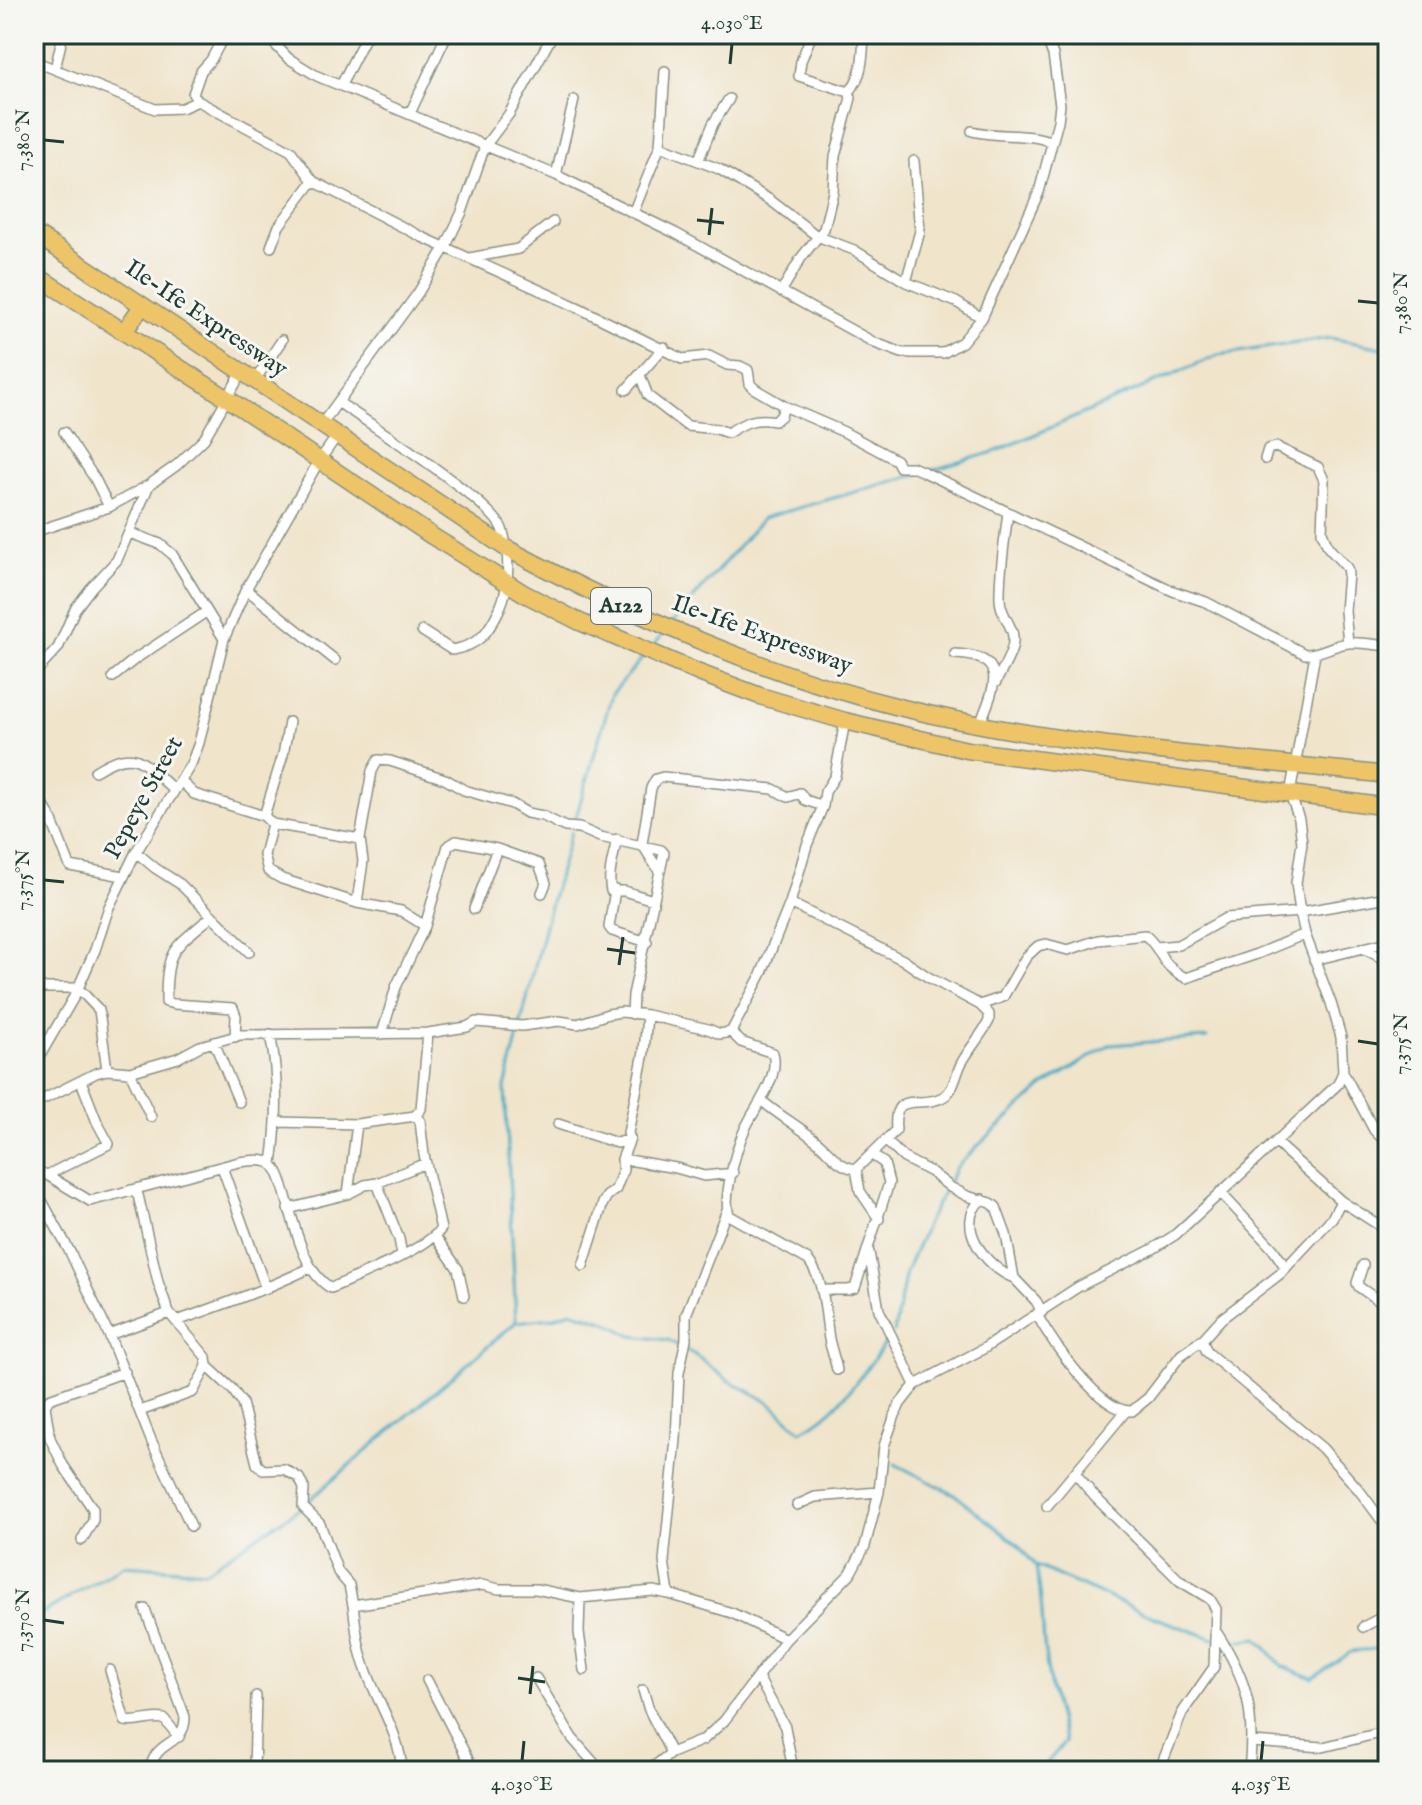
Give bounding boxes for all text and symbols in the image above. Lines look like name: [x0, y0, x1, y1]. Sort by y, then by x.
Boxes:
text: 4.030°E: [701, 11, 763, 36]
text: 7.380°N: [11, 109, 36, 171]
street label: Ile-Ife Expressway: [119, 253, 293, 385]
text: 7.380°N: [1389, 272, 1414, 334]
road number: A122: [591, 588, 651, 624]
street label: Ile-Ife Expressway: [668, 588, 857, 682]
street label: Pepeye Street: [97, 731, 191, 865]
text: 7.375°N: [11, 849, 36, 911]
text: 7.375°N: [1389, 1013, 1414, 1075]
text: 7.370°N: [11, 1588, 36, 1652]
text: 4.030°E: [491, 1772, 553, 1797]
text: 4.035°E: [1231, 1772, 1291, 1797]

